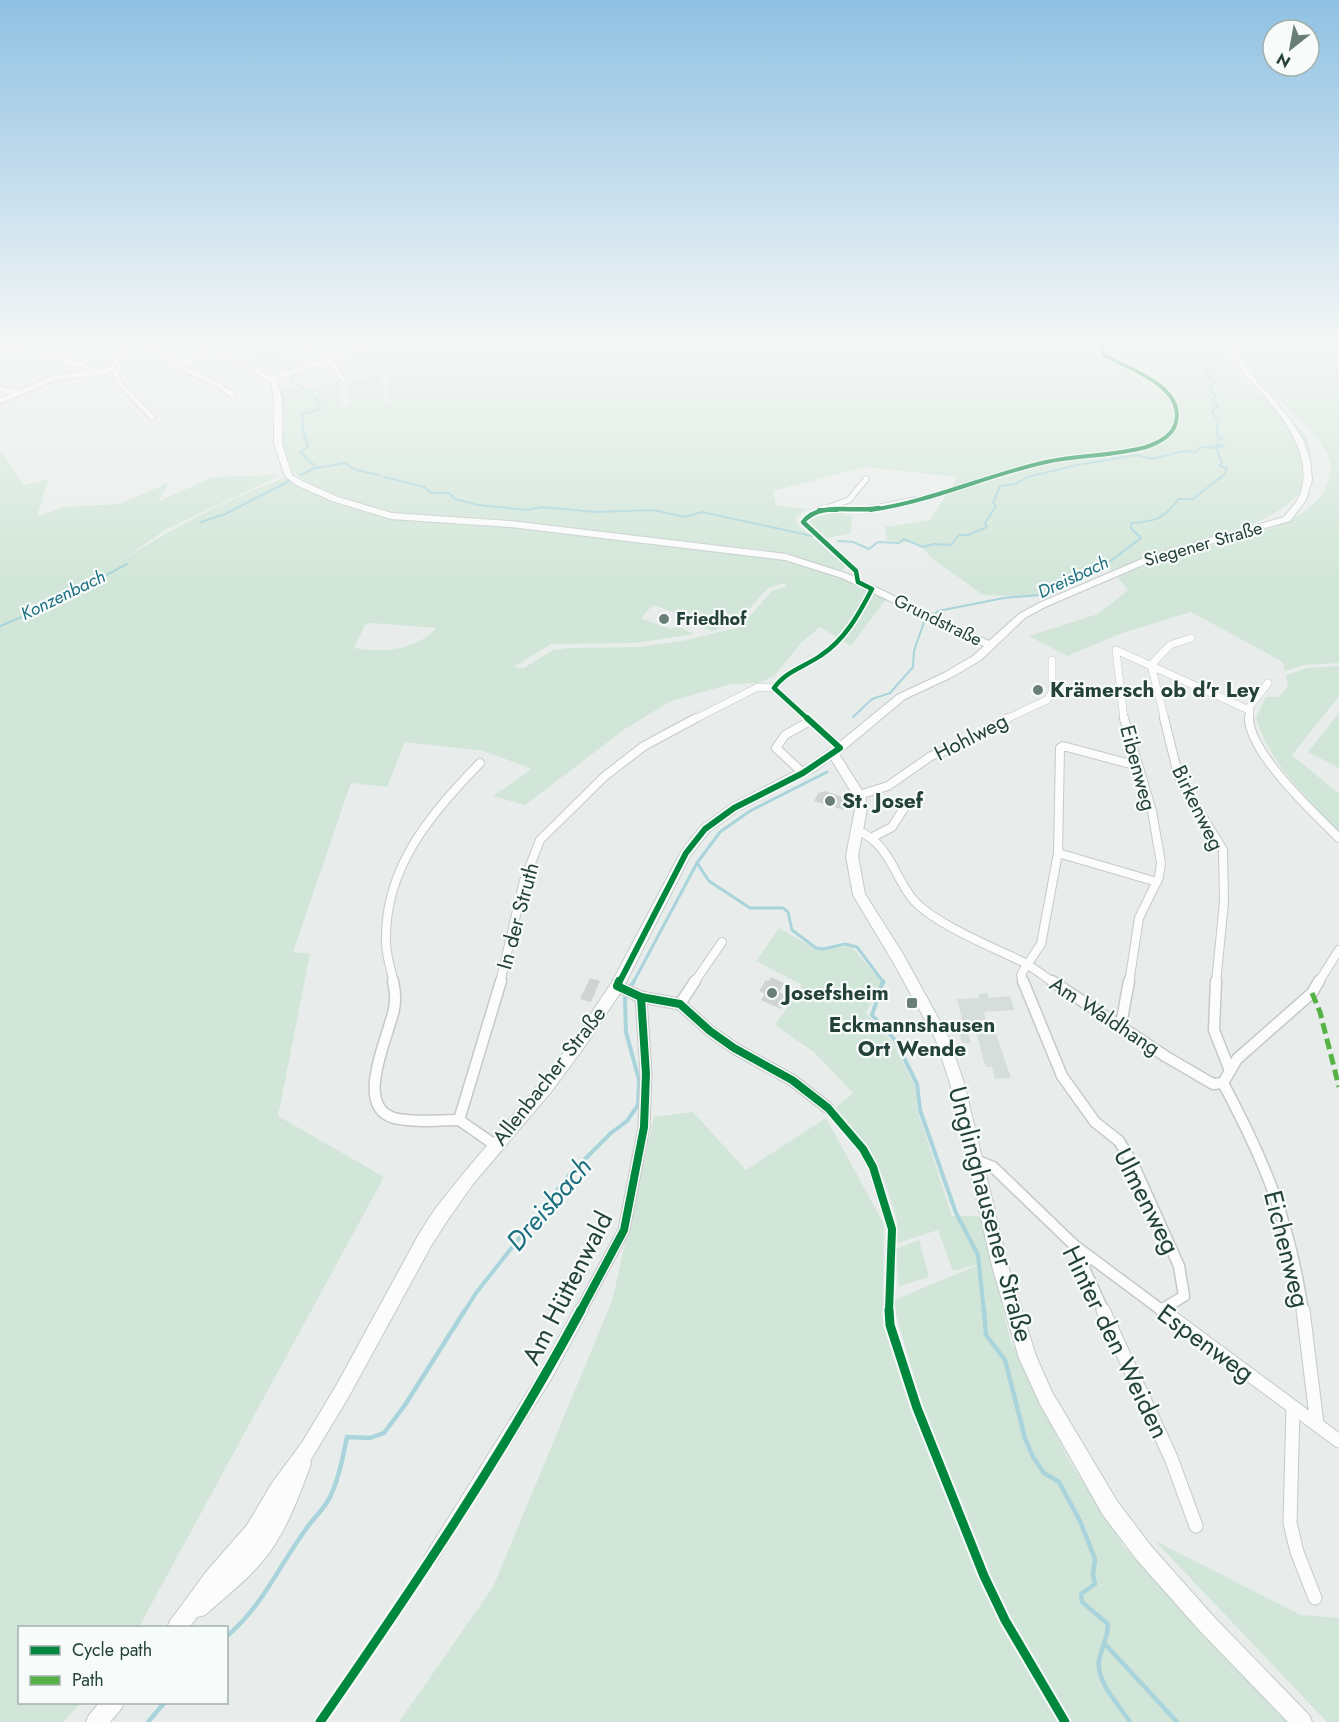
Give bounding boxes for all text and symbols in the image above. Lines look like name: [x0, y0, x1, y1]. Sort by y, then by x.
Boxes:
north arrow: [1261, 18, 1321, 78]
text: N: [1272, 47, 1295, 74]
street label: Siegener Straße: [1141, 515, 1265, 573]
water label: Dreisbach: [1033, 549, 1113, 605]
water label: Konzenbach: [16, 563, 110, 627]
street label: Grundstraße: [890, 587, 986, 653]
place label: Friedhof: [676, 606, 747, 632]
marker: Friedhof: [657, 612, 671, 626]
place label: Krämersch ob d'r Ley: [1050, 675, 1261, 705]
marker: Krämersch ob d'r Ley: [1031, 683, 1045, 697]
street label: Hohlweg: [929, 706, 1013, 768]
street label: Eibenweg: [1112, 722, 1164, 814]
street label: Birkenweg: [1164, 760, 1232, 856]
place label: St. Josef: [842, 786, 924, 816]
marker: St. Josef: [823, 794, 837, 808]
street label: In der Struth: [489, 859, 547, 973]
street label: Am Waldhang: [1044, 969, 1166, 1063]
place label: Josefsheim: [780, 978, 889, 1008]
marker: Josefsheim: [765, 986, 779, 1000]
marker: Eckmannshausen Ort Wende: [905, 996, 919, 1010]
street label: Allenbacher Straße: [485, 1000, 613, 1152]
place label: Eckmannshausen Ort Wende: [829, 1010, 995, 1064]
street label: Unglinghausener Straße: [939, 1082, 1043, 1346]
street label: Ulmenweg: [1104, 1141, 1190, 1261]
water label: Dreisbach: [497, 1148, 601, 1259]
street label: Eichenweg: [1254, 1186, 1320, 1312]
street label: Am Hüttenwald: [512, 1205, 622, 1371]
street label: Hinter den Weiden: [1053, 1239, 1179, 1445]
street label: Espenweg: [1150, 1295, 1262, 1391]
legend: [18, 1626, 228, 1704]
text: Cycle path: [72, 1637, 152, 1663]
text: Path: [72, 1667, 104, 1693]

